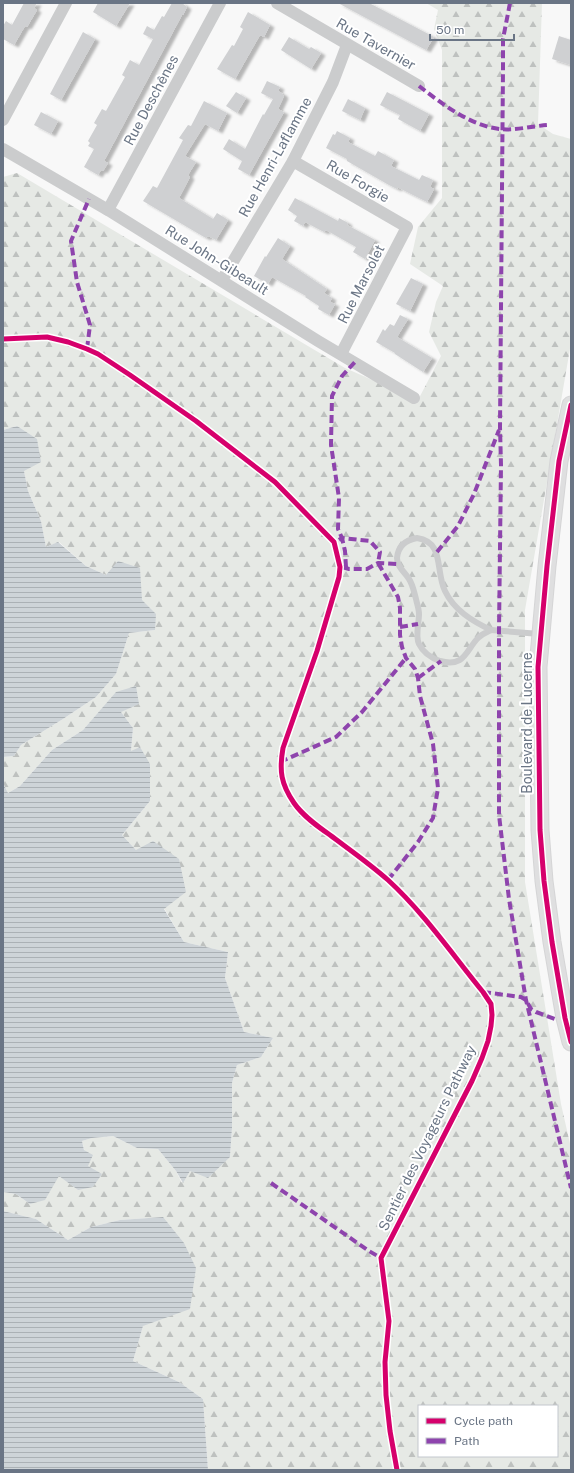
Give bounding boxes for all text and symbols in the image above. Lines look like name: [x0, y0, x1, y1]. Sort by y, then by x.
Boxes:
street label: Rue Tavernier: [333, 15, 419, 73]
scale bar: [430, 16, 514, 42]
text: 50 m: [436, 23, 464, 37]
street label: Rue Deschênes: [120, 52, 182, 148]
street label: Rue Henri-Laflamme: [235, 94, 315, 220]
street label: Rue Forgie: [324, 157, 392, 205]
street label: Rue John-Gibeault: [162, 222, 272, 298]
street label: Rue Marsolet: [334, 242, 388, 326]
street label: Boulevard de Lucerne: [519, 652, 535, 794]
street label: Sentier des Voyageurs Pathway: [375, 1042, 479, 1233]
legend: [418, 1405, 558, 1457]
text: Cycle path: [454, 1414, 513, 1428]
text: Path: [454, 1434, 480, 1448]

